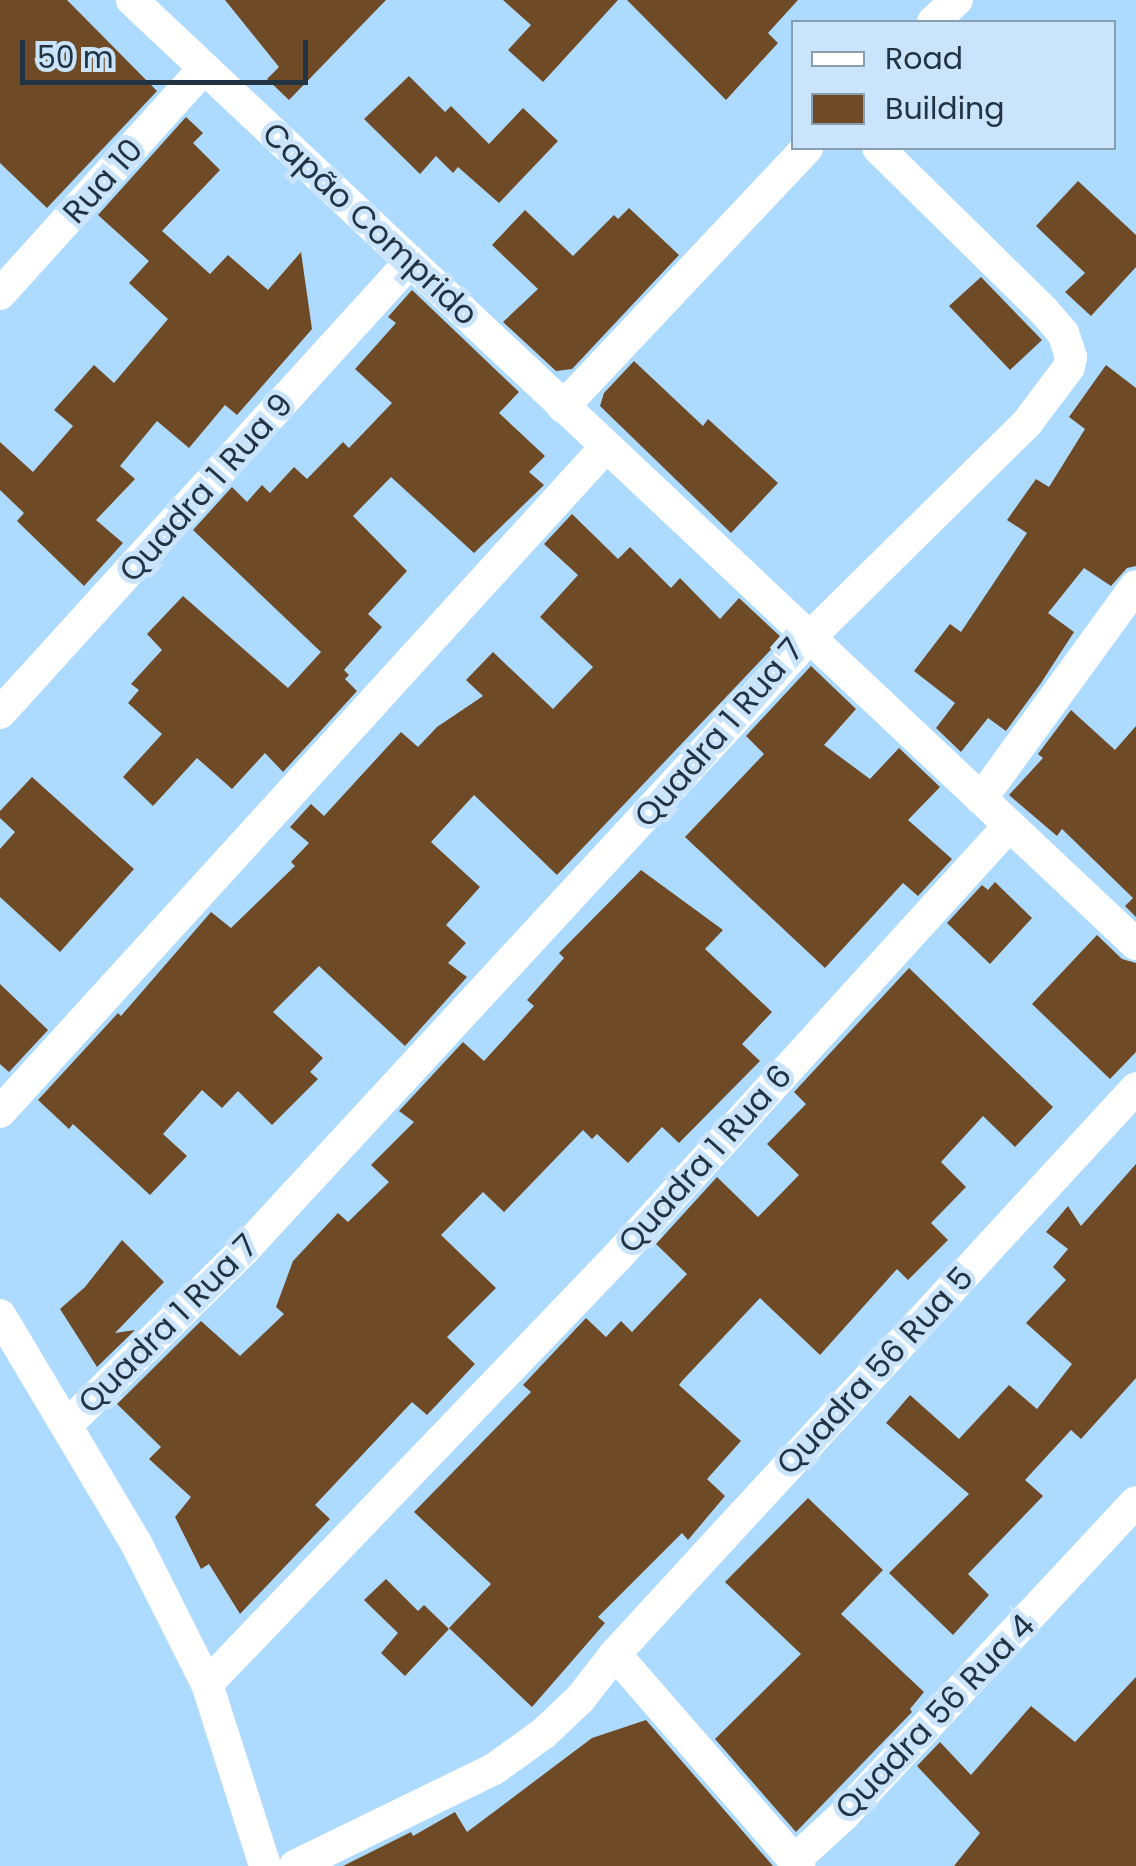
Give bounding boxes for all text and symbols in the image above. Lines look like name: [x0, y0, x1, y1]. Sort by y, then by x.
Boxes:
scale bar: [25, 20, 312, 82]
legend: [791, 20, 1116, 150]
text: 50 m: [37, 36, 114, 79]
text: Road: [885, 37, 963, 80]
text: Building: [885, 87, 1005, 130]
street label: Capão Comprido: [254, 114, 486, 334]
street label: Rua 10: [55, 131, 151, 231]
street label: Quadra 1 Rua 9: [111, 386, 301, 590]
street label: Quadra 1 Rua 7: [627, 631, 811, 835]
street label: Quadra 1 Rua 6: [610, 1057, 800, 1261]
street label: Quadra 1 Rua 7: [70, 1226, 266, 1422]
street label: Quadra 56 Rua 5: [769, 1259, 981, 1483]
street label: Quadra 56 Rua 4: [827, 1606, 1043, 1828]

